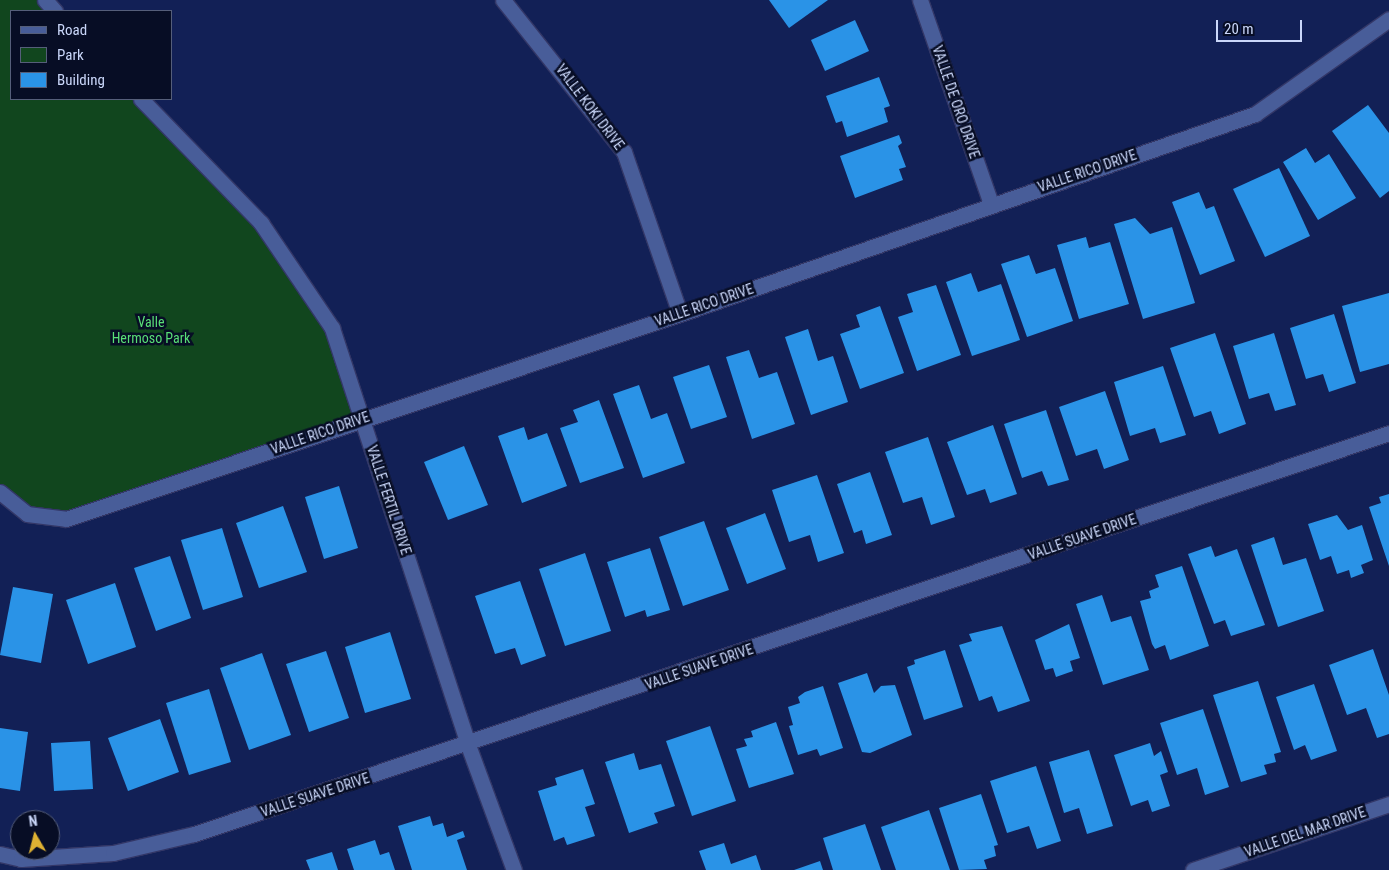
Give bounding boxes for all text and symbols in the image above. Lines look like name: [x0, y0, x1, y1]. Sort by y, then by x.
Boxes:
legend: [10, 10, 172, 100]
scale bar: [1219, 10, 1305, 42]
text: 20 m: [1224, 20, 1254, 38]
text: Road: [57, 21, 87, 39]
street label: VALLE DE ORO DRIVE: [929, 43, 983, 161]
text: Park: [57, 46, 84, 64]
street label: VALLE KOKI DRIVE: [552, 61, 628, 153]
text: Building: [57, 71, 105, 89]
street label: VALLE RICO DRIVE: [1036, 146, 1138, 196]
street label: VALLE RICO DRIVE: [653, 280, 755, 330]
park label: Valle Hermoso Park: [112, 314, 190, 347]
street label: VALLE RICO DRIVE: [269, 408, 371, 458]
street label: VALLE FERTIL DRIVE: [363, 443, 415, 557]
street label: VALLE SUAVE DRIVE: [1026, 511, 1138, 563]
street label: VALLE SUAVE DRIVE: [643, 641, 755, 693]
street label: VALLE SUAVE DRIVE: [259, 770, 371, 820]
street label: VALLE DEL MAR DRIVE: [1242, 803, 1368, 861]
north arrow: [10, 810, 60, 860]
text: N: [28, 813, 38, 830]

